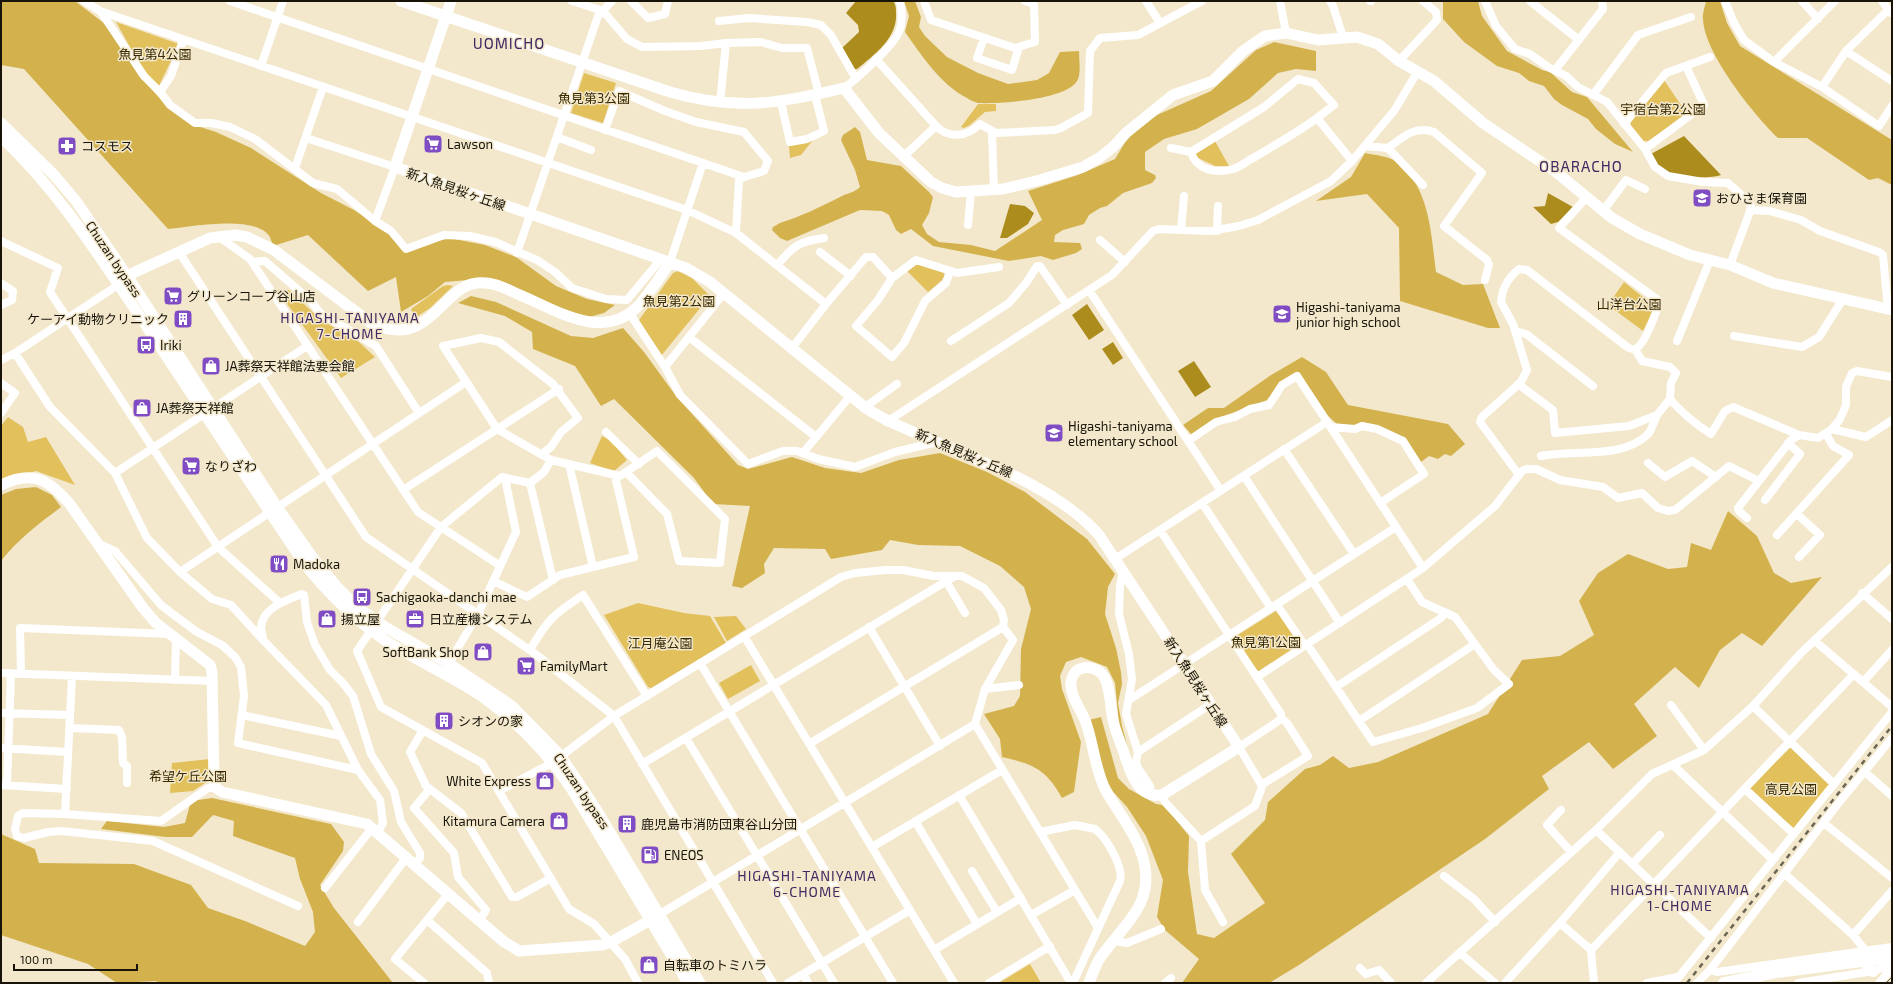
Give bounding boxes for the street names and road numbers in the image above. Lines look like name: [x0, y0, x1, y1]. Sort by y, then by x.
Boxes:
street label: 新入魚見桜ヶ丘線: [404, 165, 508, 213]
street label: Chuzan bypass: [83, 218, 145, 300]
street label: 新入魚見桜ヶ丘線: [913, 425, 1015, 481]
street label: 新入魚見桜ヶ丘線: [1161, 634, 1231, 730]
street label: Chuzan bypass: [551, 750, 613, 832]

